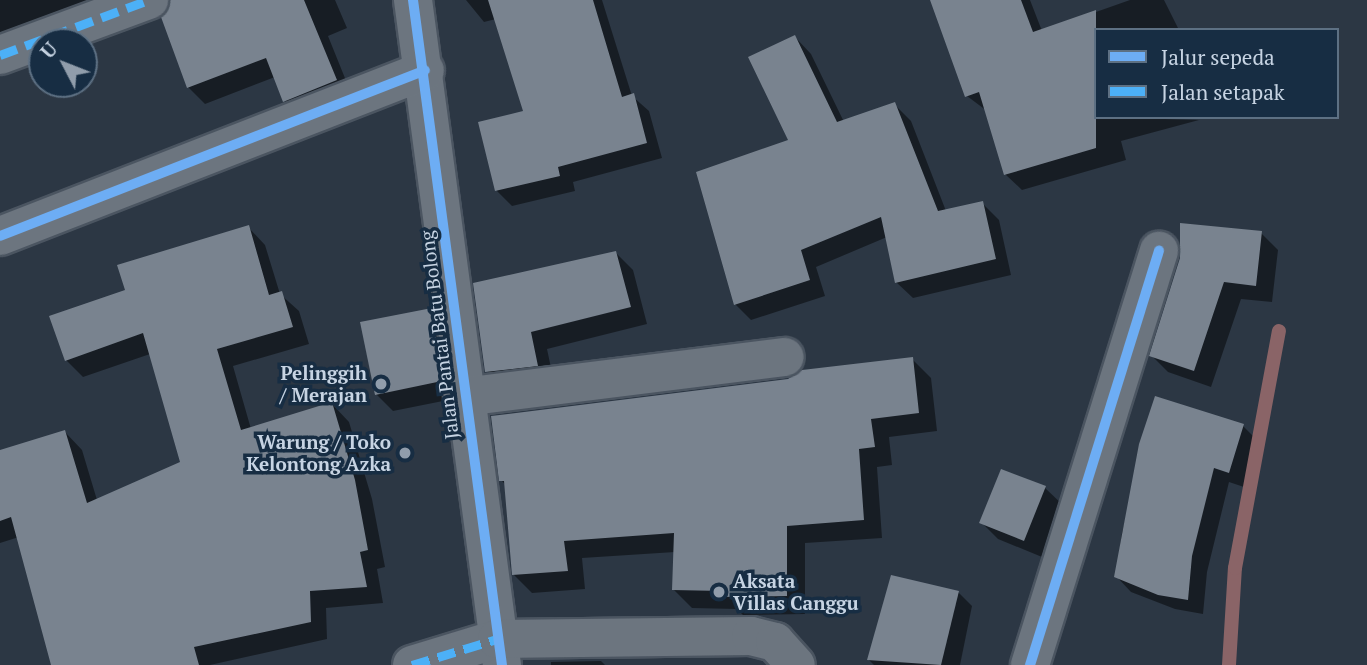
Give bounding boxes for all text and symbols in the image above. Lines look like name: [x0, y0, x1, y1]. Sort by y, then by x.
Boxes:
north arrow: [28, 28, 98, 98]
legend: [1094, 28, 1339, 119]
text: U: [35, 37, 62, 63]
text: Jalur sepeda: [1161, 43, 1275, 71]
text: Jalan setapak: [1161, 78, 1285, 106]
street label: Jalan Pantai Batu Bolong: [415, 229, 463, 441]
place label: Pelinggih / Merajan: [280, 362, 367, 406]
marker: Pelinggih / Merajan: [373, 376, 389, 392]
place label: Warung / Toko Kelontong Azka: [246, 431, 391, 475]
marker: Warung / Toko Kelontong Azka: [397, 445, 413, 461]
place label: Aksata Villas Canggu: [733, 570, 859, 614]
marker: Aksata Villas Canggu: [711, 584, 727, 600]

